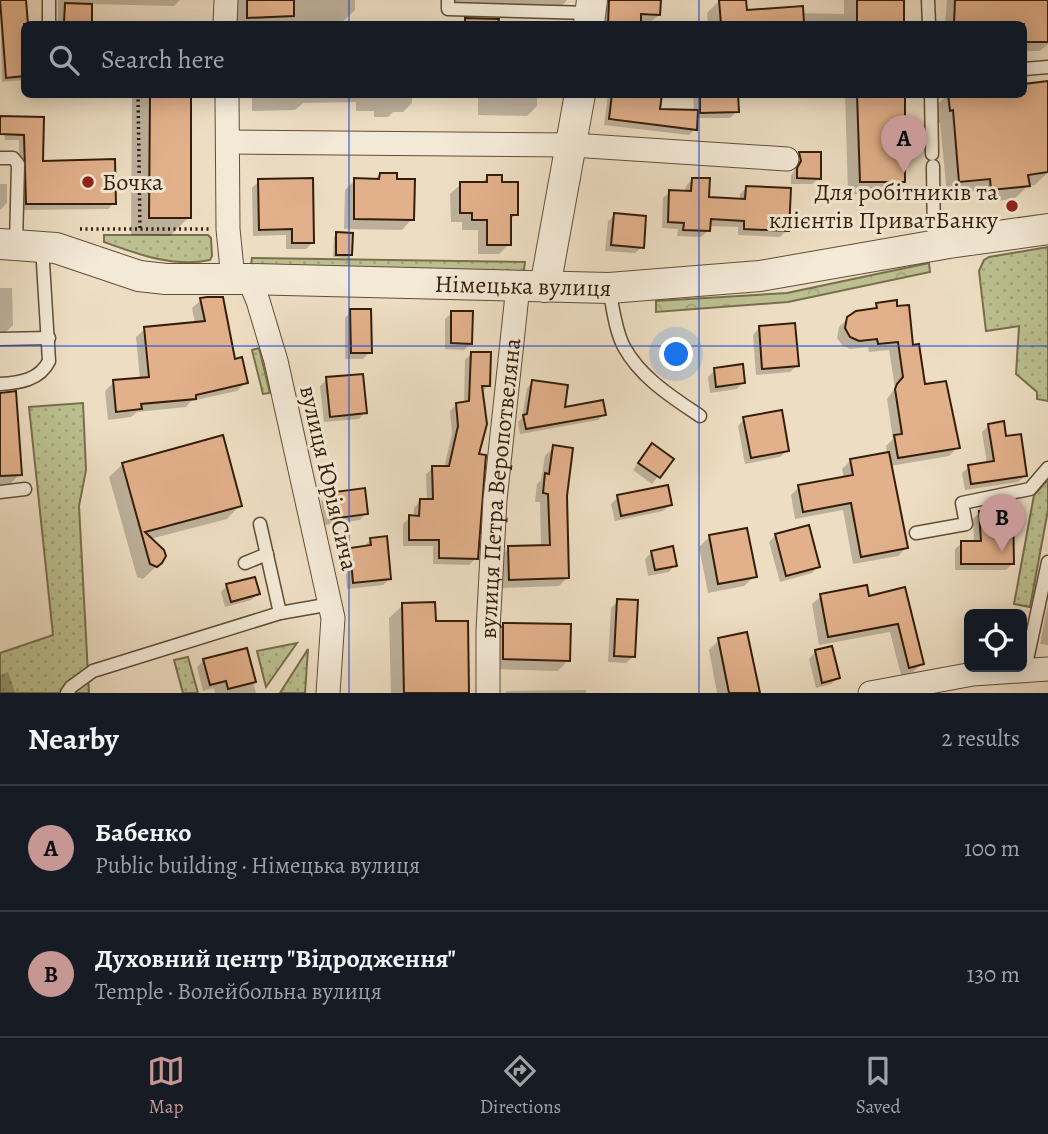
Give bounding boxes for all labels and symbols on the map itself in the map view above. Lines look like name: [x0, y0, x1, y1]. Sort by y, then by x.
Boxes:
pin: A: [881, 115, 927, 173]
place label: Бочка: [102, 166, 163, 198]
marker: Бочка: [80, 174, 96, 190]
place label: Для робітників та клієнтів ПриватБанку: [769, 176, 998, 236]
marker: Для робітників та клієнтів ПриватБанку: [1004, 198, 1020, 214]
street label: Німецька вулиця: [434, 268, 612, 304]
street label: вулиця Петра Веропотвеляна: [472, 336, 528, 639]
your location: [659, 337, 693, 371]
street label: вулиця Юрія Сича: [292, 382, 366, 574]
pin: B: [979, 494, 1025, 552]

